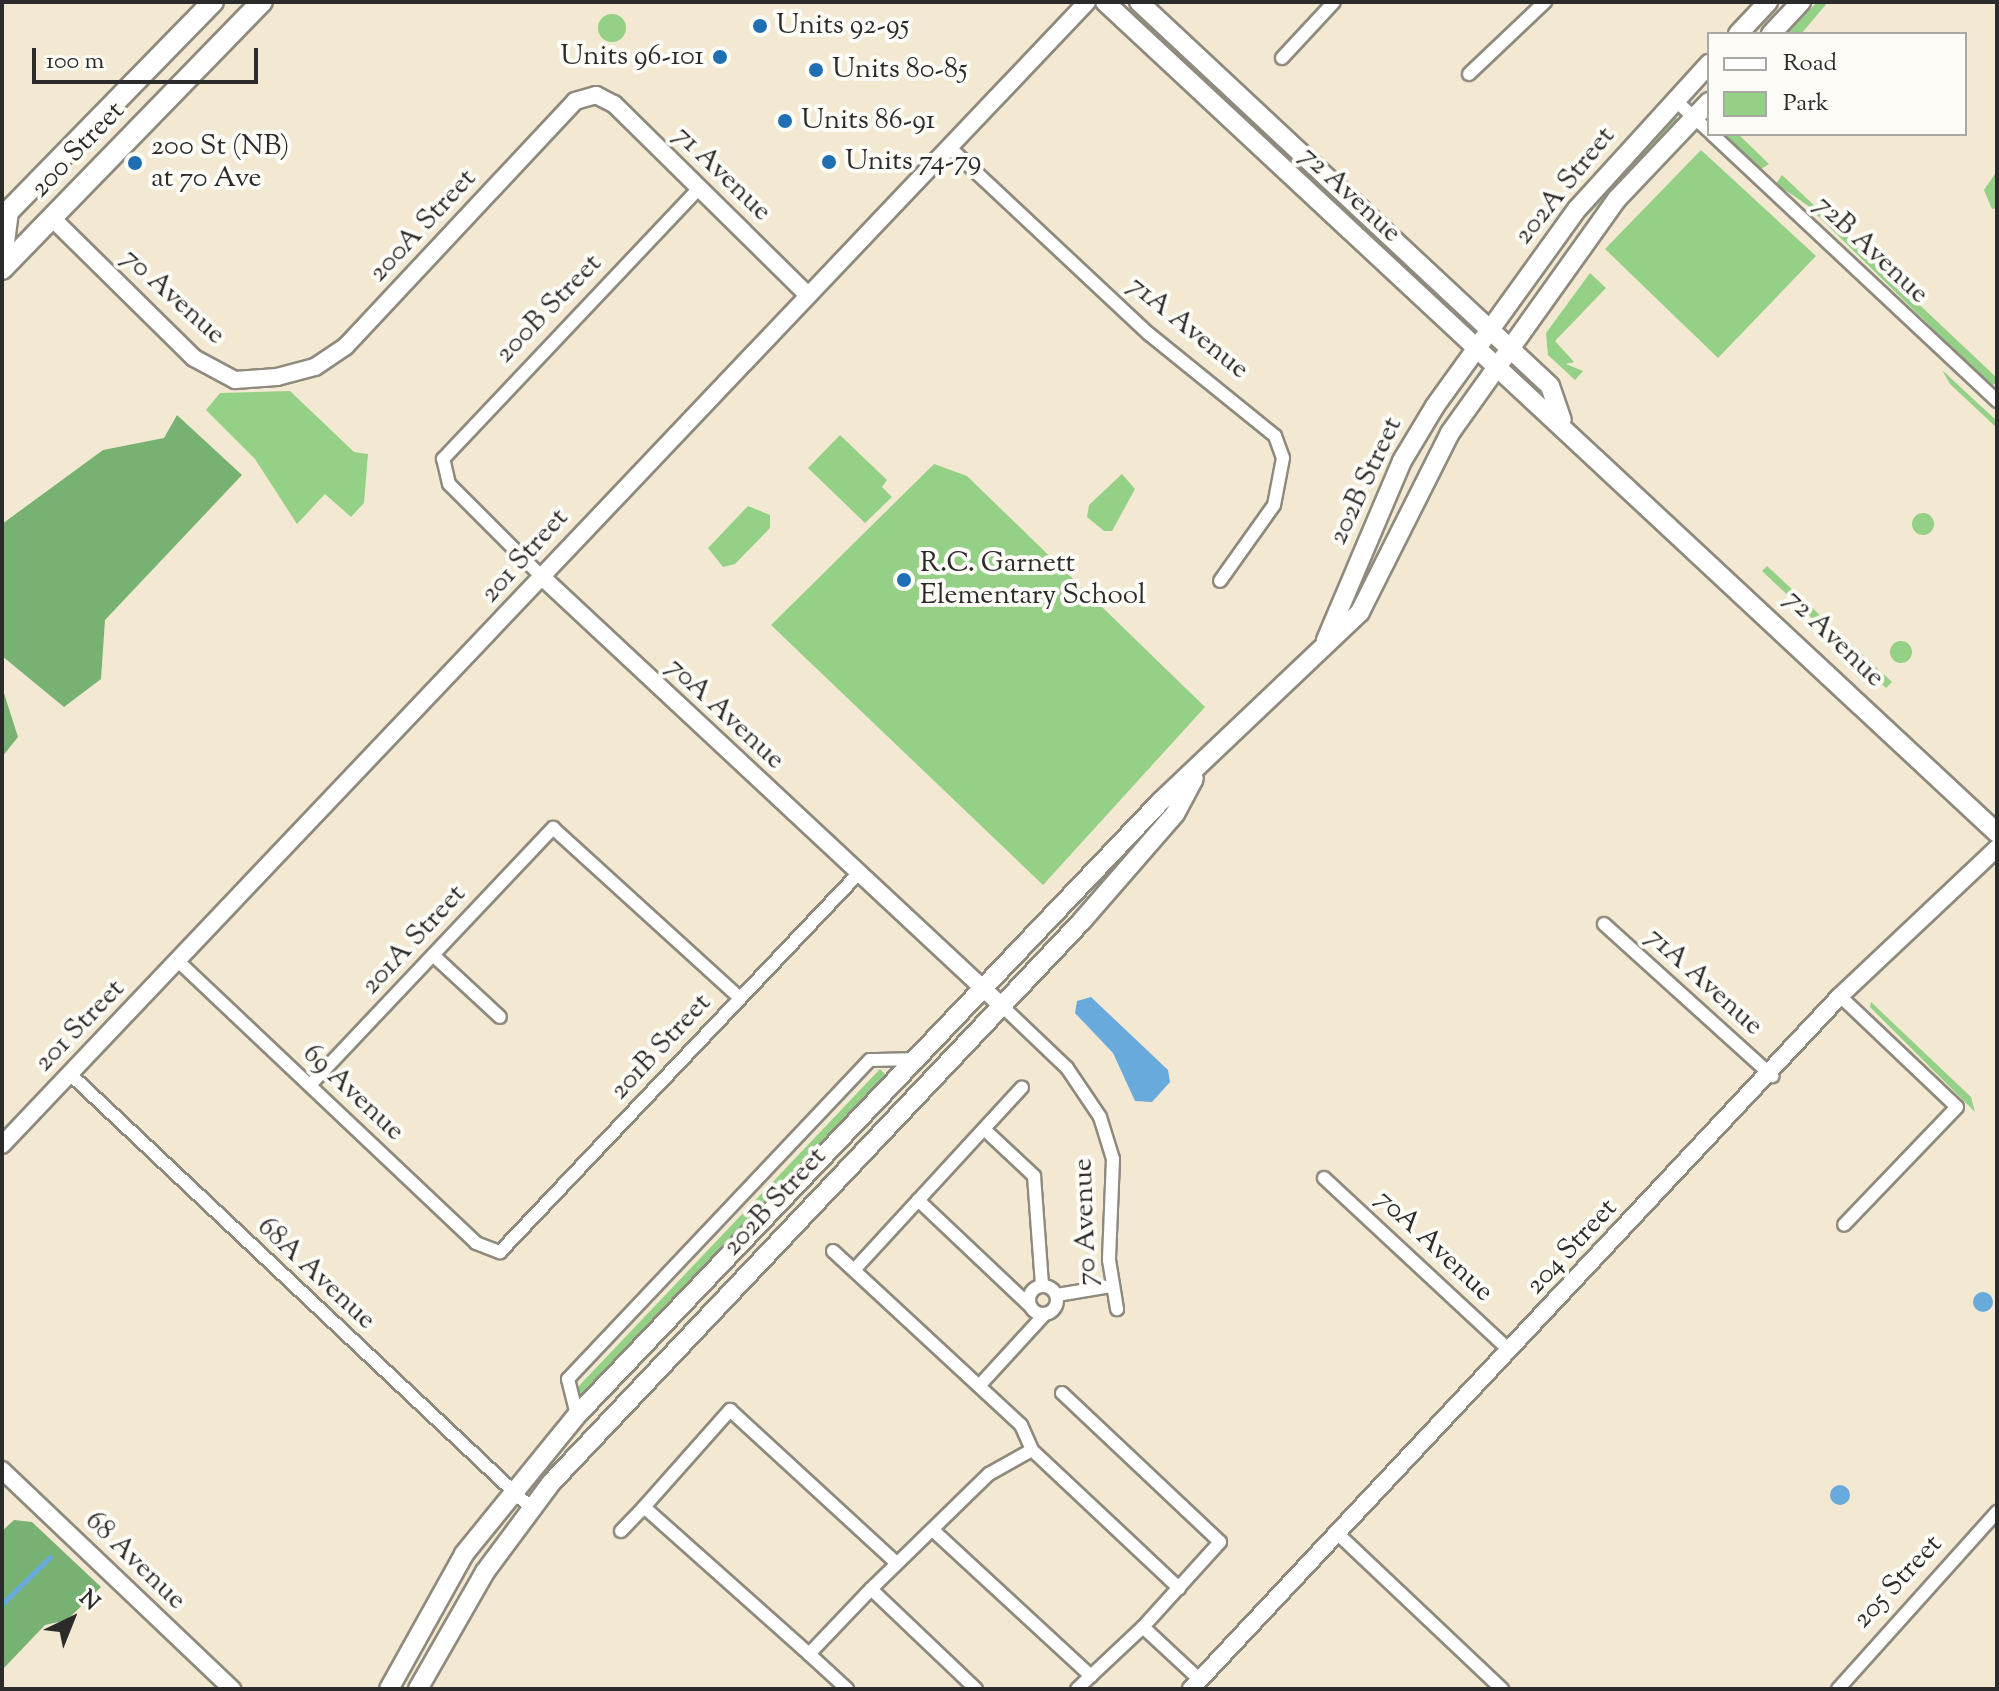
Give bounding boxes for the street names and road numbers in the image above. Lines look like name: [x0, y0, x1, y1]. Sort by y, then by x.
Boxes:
street label: 200 Street: [24, 95, 132, 205]
street label: 71 Avenue: [666, 119, 778, 229]
street label: 202A Street: [1507, 120, 1623, 252]
street label: 72 Avenue: [1292, 140, 1408, 250]
street label: 200A Street: [362, 162, 484, 290]
street label: 72B Avenue: [1807, 189, 1935, 311]
street label: 70 Avenue: [114, 242, 232, 352]
street label: 200B Street: [489, 247, 609, 371]
street label: 71A Avenue: [1121, 269, 1255, 387]
street label: 202B Street: [1322, 412, 1410, 550]
street label: 201 Street: [474, 502, 576, 610]
street label: 72 Avenue: [1777, 583, 1891, 695]
street label: 70A Avenue: [659, 651, 791, 777]
street label: 201A Street: [355, 878, 473, 1002]
street label: 71A Avenue: [1639, 921, 1769, 1043]
street label: 201 Street: [28, 973, 132, 1079]
street label: 201B Street: [603, 987, 719, 1107]
street label: 69 Avenue: [295, 1037, 411, 1149]
street label: 202B Street: [716, 1141, 834, 1263]
street label: 70 Avenue: [1067, 1158, 1105, 1286]
street label: 70A Avenue: [1368, 1183, 1500, 1309]
street label: 204 Street: [1519, 1192, 1625, 1302]
street label: 68A Avenue: [250, 1211, 382, 1337]
street label: 68 Avenue: [77, 1505, 193, 1617]
street label: 205 Street: [1846, 1528, 1950, 1636]

